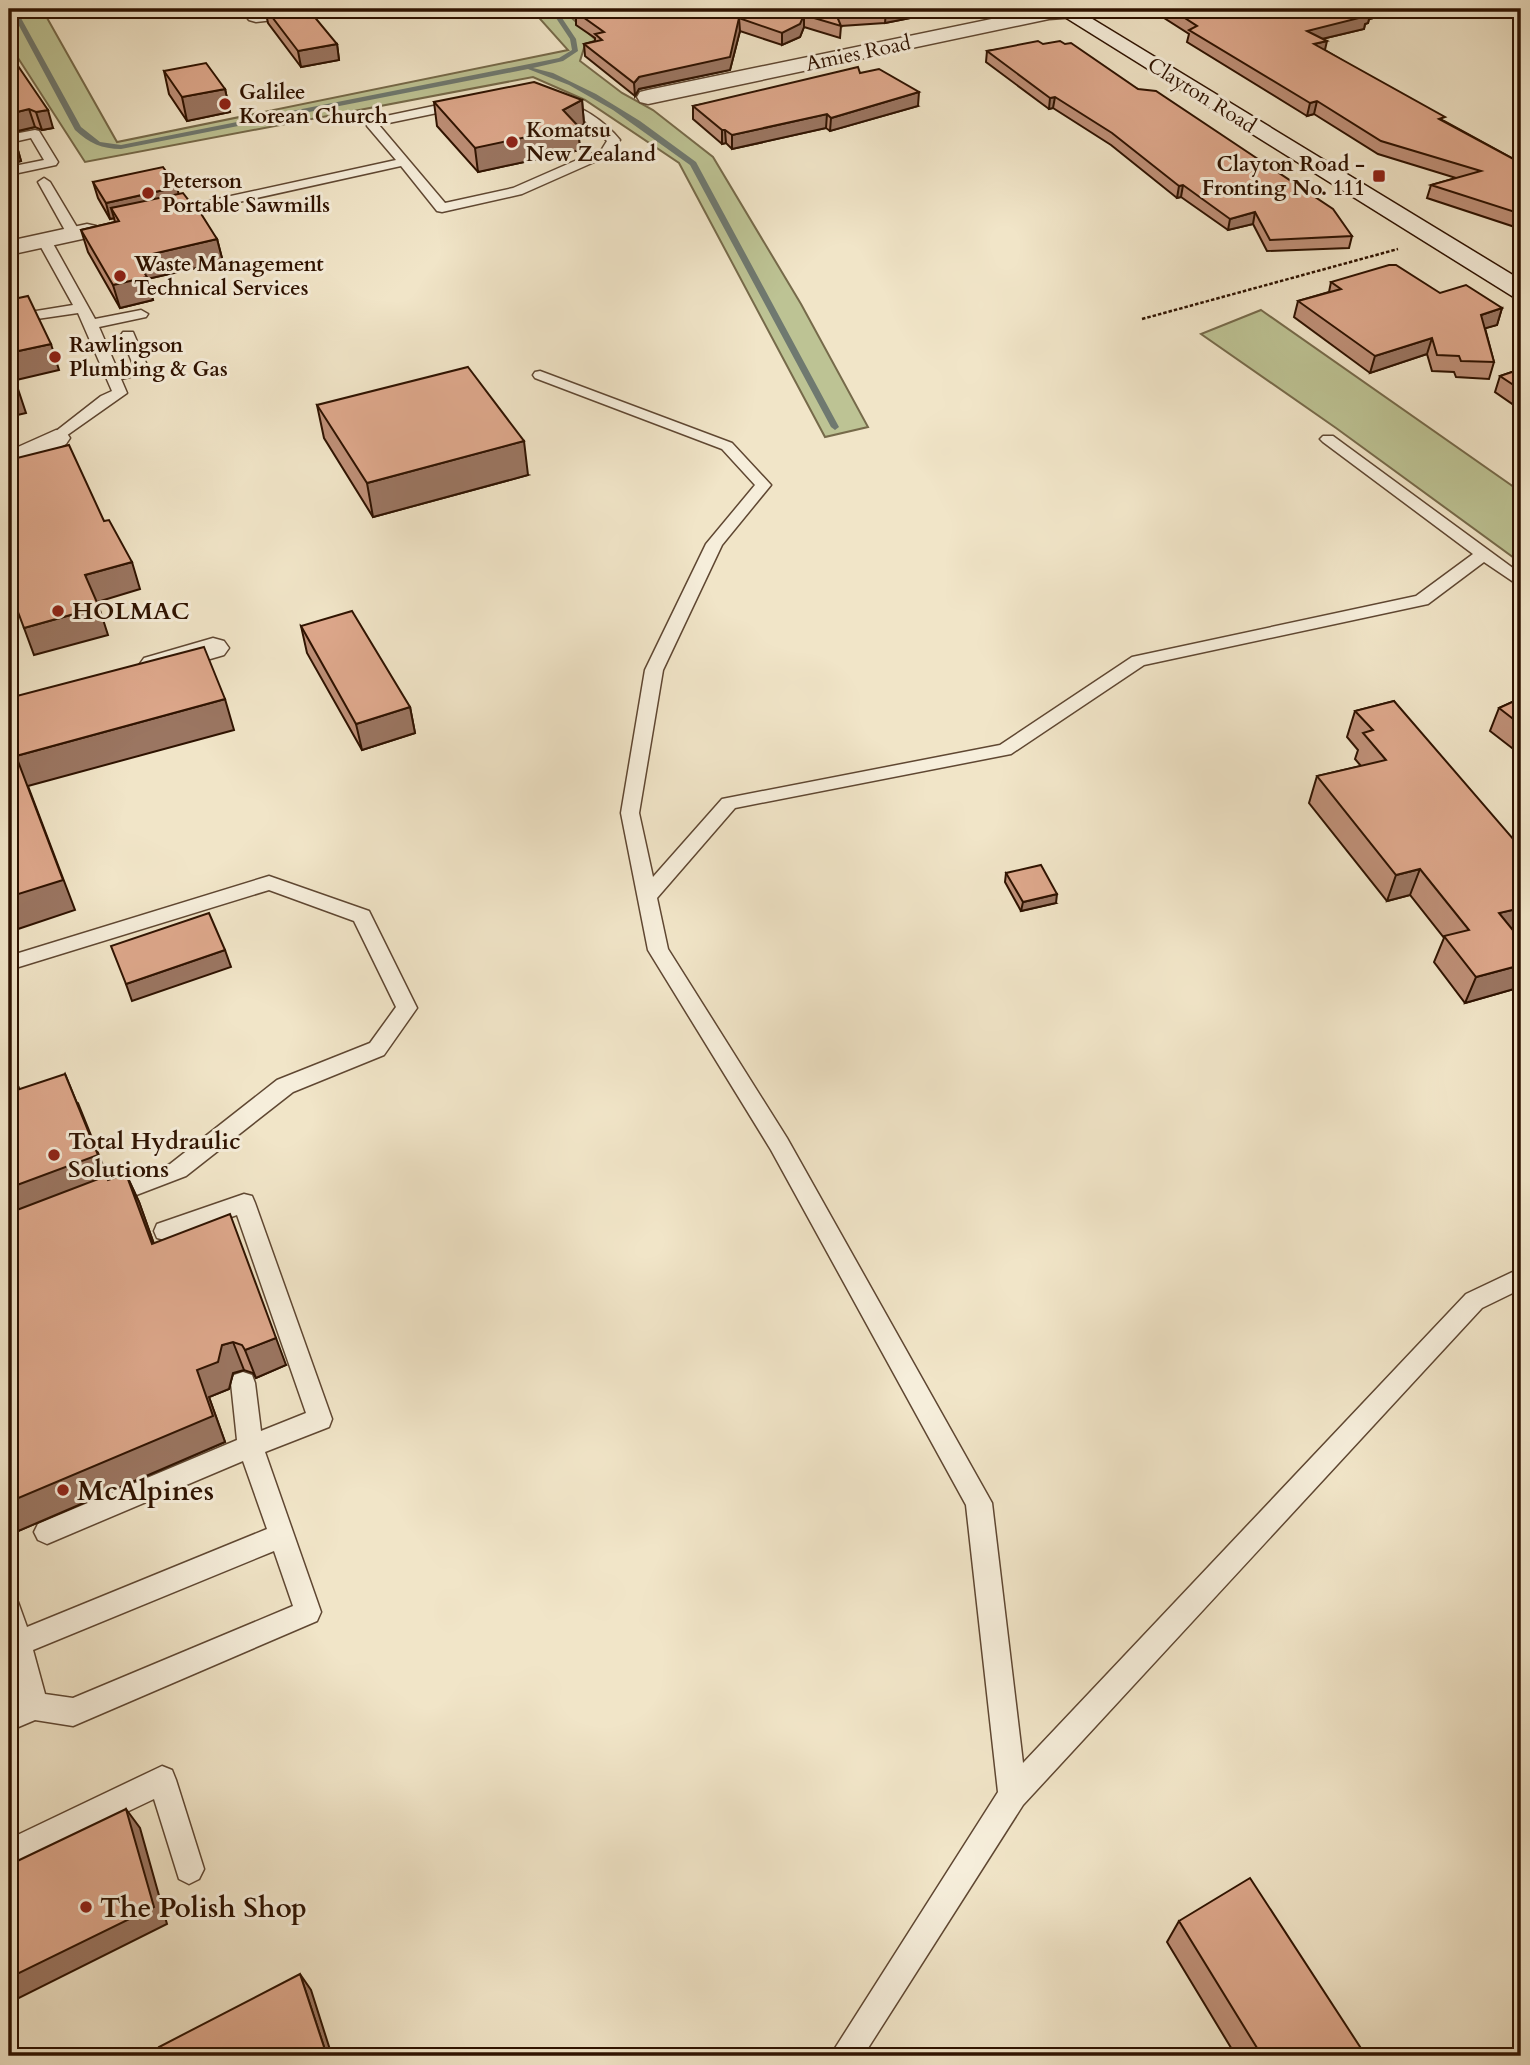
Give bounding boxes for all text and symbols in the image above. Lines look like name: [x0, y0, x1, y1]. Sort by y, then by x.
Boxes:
street label: Amies Road: [803, 28, 913, 79]
street label: Clayton Road: [1142, 50, 1262, 140]
place label: Galilee Korean Church: [239, 78, 388, 131]
marker: Galilee Korean Church: [217, 96, 233, 112]
place label: Komatsu New Zealand: [526, 116, 656, 169]
marker: Komatsu New Zealand: [504, 134, 520, 150]
place label: Clayton Road - Fronting No. 111: [1202, 150, 1365, 203]
place label: Peterson Portable Sawmills: [162, 167, 330, 220]
marker: Clayton Road - Fronting No. 111: [1371, 168, 1387, 184]
marker: Peterson Portable Sawmills: [140, 185, 156, 201]
place label: Waste Management Technical Services: [133, 250, 324, 303]
marker: Waste Management Technical Services: [112, 268, 128, 284]
place label: Rawlingson Plumbing & Gas: [69, 331, 228, 384]
marker: Rawlingson Plumbing & Gas: [47, 349, 63, 365]
place label: HOLMAC: [72, 595, 190, 628]
marker: HOLMAC: [50, 603, 66, 619]
place label: Total Hydraulic Solutions: [68, 1125, 241, 1186]
marker: Total Hydraulic Solutions: [46, 1147, 62, 1163]
place label: McAlpines: [77, 1472, 214, 1510]
marker: McAlpines: [55, 1482, 71, 1498]
place label: The Polish Shop: [100, 1889, 307, 1927]
marker: The Polish Shop: [78, 1899, 94, 1915]

